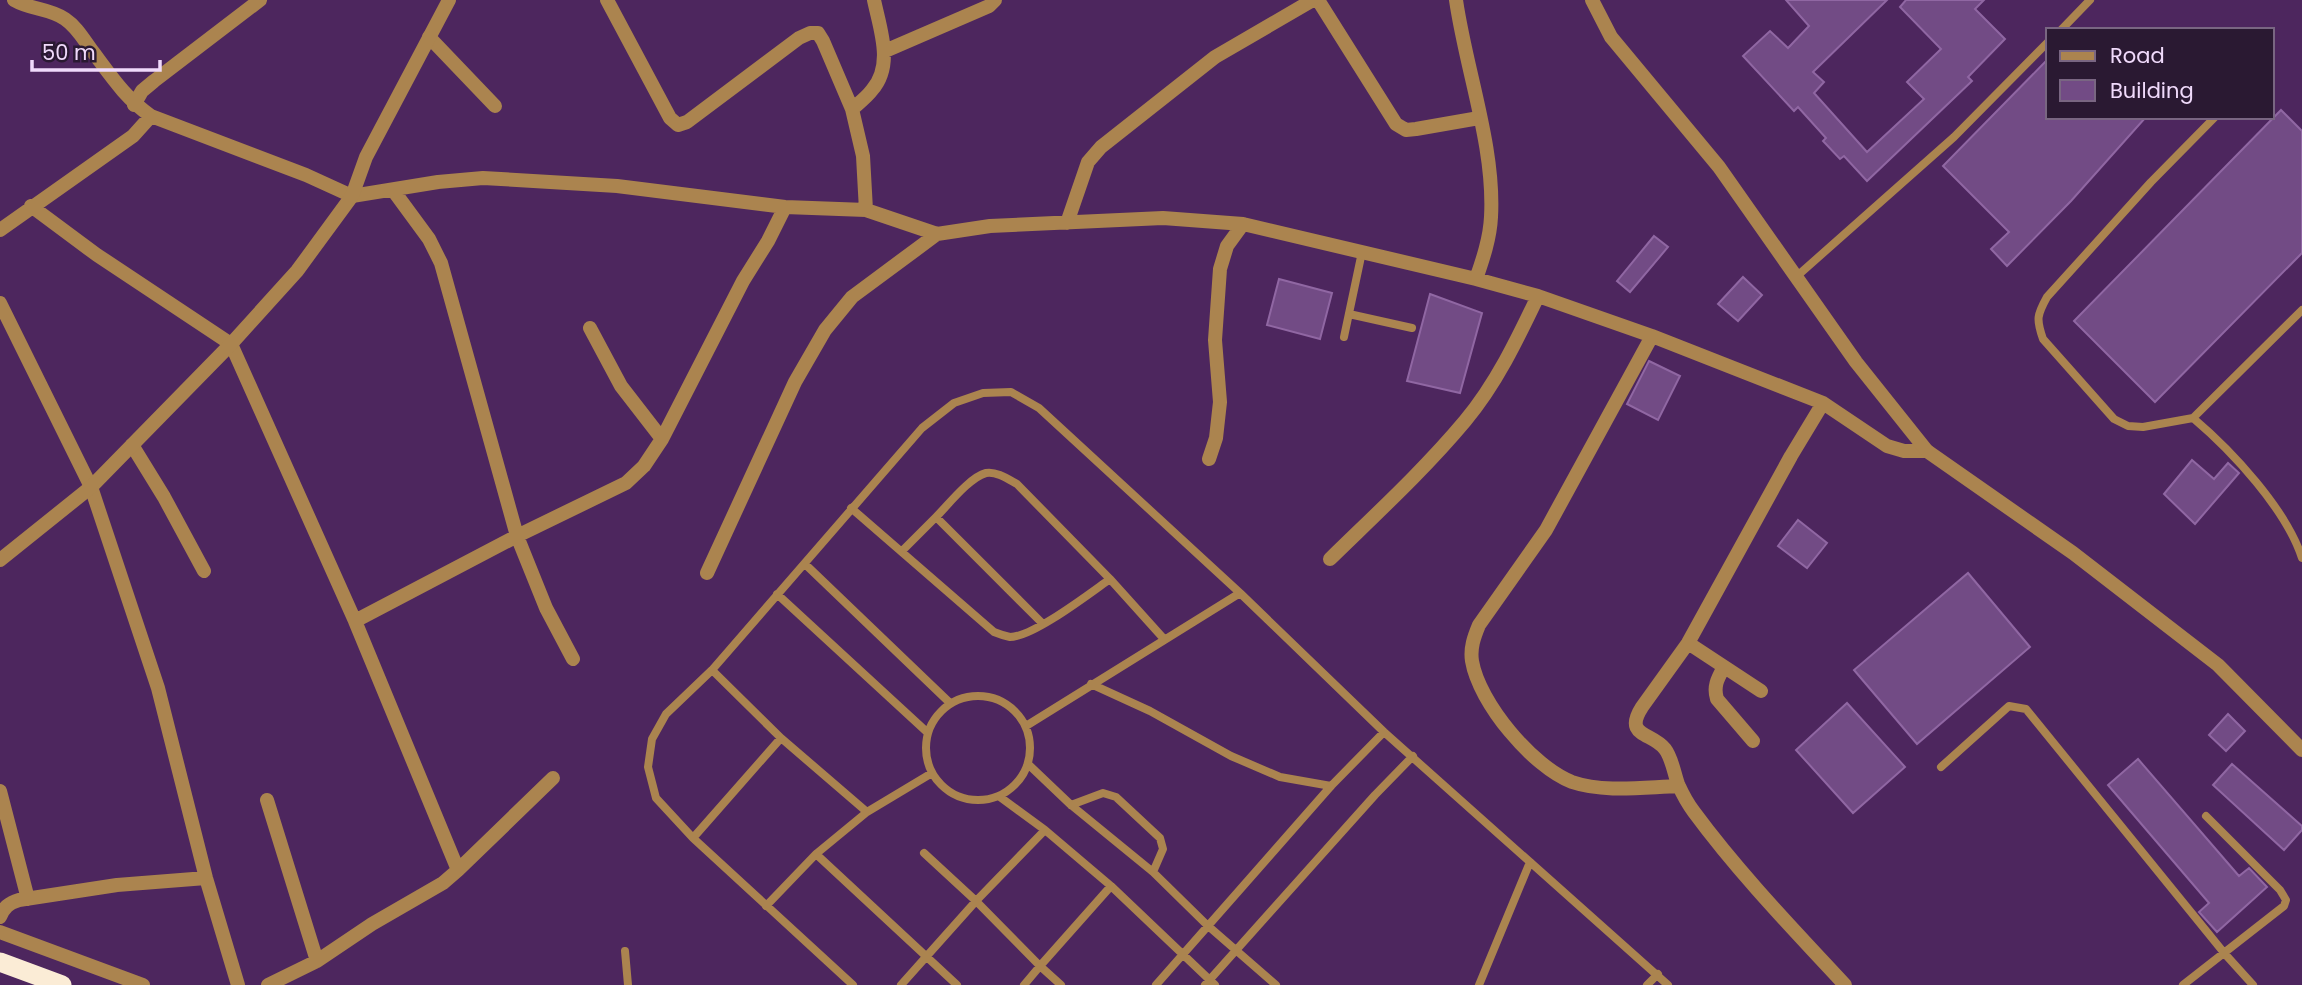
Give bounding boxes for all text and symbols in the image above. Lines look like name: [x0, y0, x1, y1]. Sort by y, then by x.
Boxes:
scale bar: [32, 28, 159, 72]
legend: [2046, 28, 2274, 119]
text: 50 m: [42, 38, 96, 67]
text: Road: [2110, 41, 2165, 70]
text: Building: [2110, 76, 2194, 105]

